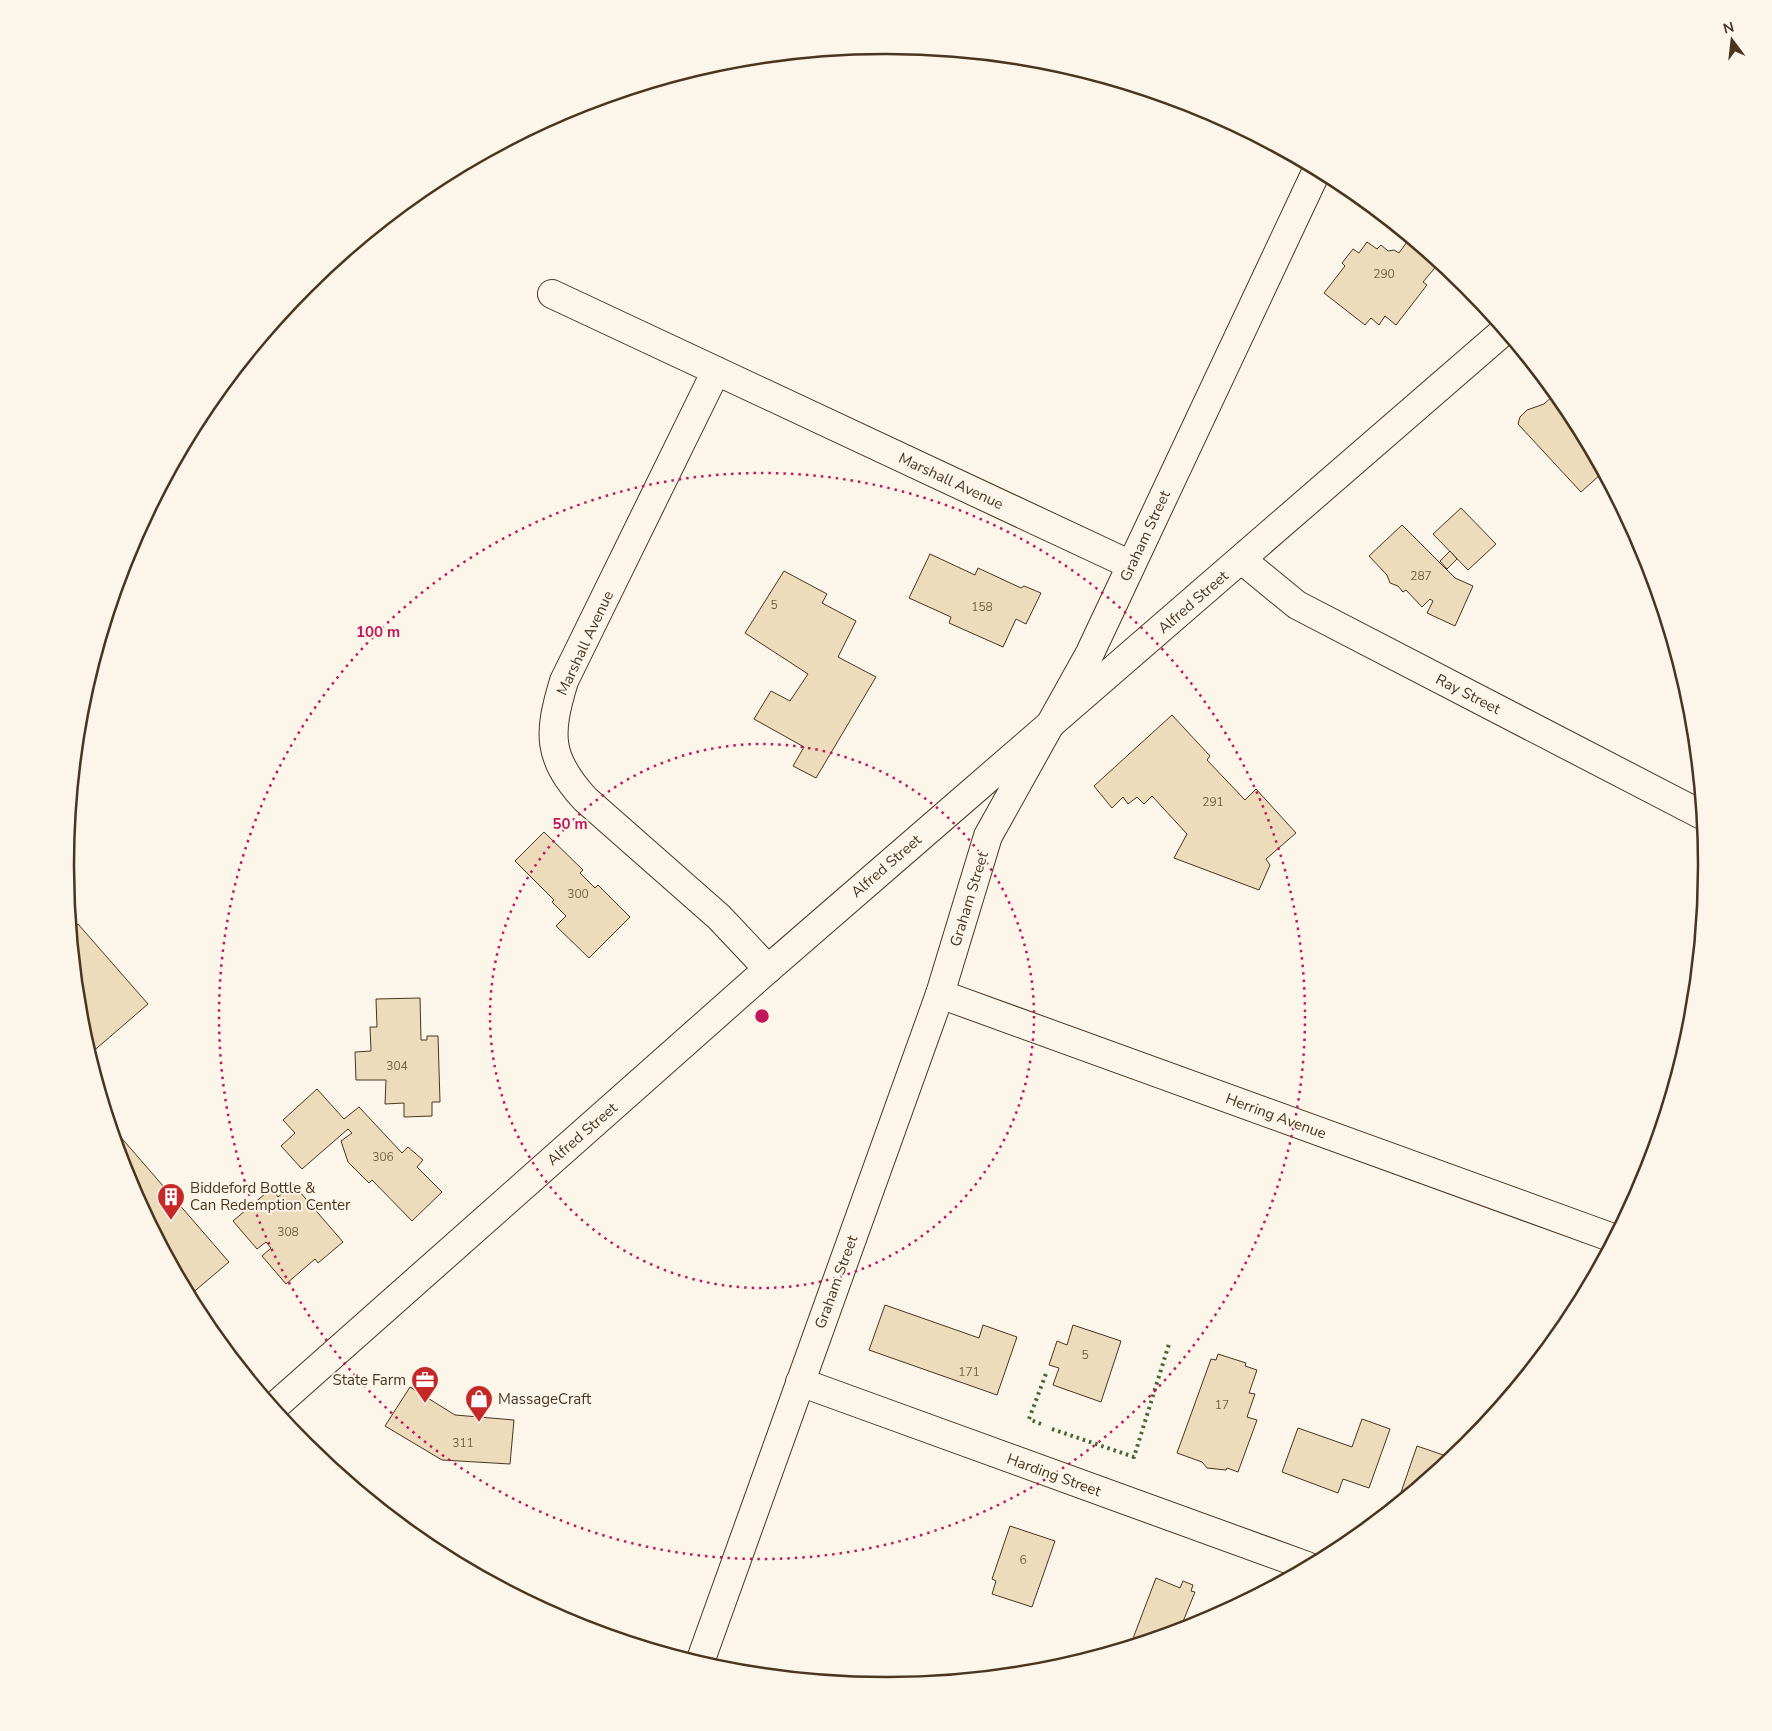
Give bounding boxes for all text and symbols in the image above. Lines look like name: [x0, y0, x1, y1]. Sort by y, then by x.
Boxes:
north arrow: [1707, 15, 1757, 65]
text: N: [1721, 17, 1736, 38]
house number: 290: [1373, 266, 1395, 282]
street label: Marshall Avenue: [895, 448, 1007, 514]
street label: Graham Street: [1115, 487, 1175, 585]
street label: Alfred Street: [1154, 565, 1233, 638]
house number: 287: [1410, 568, 1432, 584]
street label: Marshall Avenue: [552, 587, 618, 699]
house number: 5: [770, 597, 778, 613]
house number: 158: [971, 599, 993, 615]
text: 100 m: [356, 622, 400, 642]
street label: Ray Street: [1432, 669, 1505, 719]
house number: 291: [1202, 794, 1224, 810]
text: 50 m: [552, 814, 588, 834]
street label: Alfred Street: [847, 829, 926, 902]
street label: Graham Street: [945, 848, 993, 949]
house number: 300: [567, 886, 589, 902]
centre of rings: [753, 1007, 771, 1025]
house number: 304: [386, 1058, 408, 1074]
street label: Herring Avenue: [1223, 1089, 1329, 1143]
street label: Alfred Street: [543, 1097, 622, 1170]
house number: 306: [372, 1149, 394, 1165]
place label: Biddeford Bottle & Can Redemption Center: [190, 1178, 351, 1215]
building icon: Biddeford Bottle & Can Redemption Center: [156, 1182, 186, 1221]
house number: 308: [277, 1224, 299, 1240]
street label: Graham Street: [810, 1232, 862, 1332]
house number: 5: [1081, 1347, 1089, 1363]
house number: 171: [958, 1364, 980, 1380]
office icon: State Farm: [410, 1365, 440, 1404]
place label: State Farm: [333, 1370, 406, 1390]
shop icon: MassageCraft: [464, 1384, 494, 1423]
place label: MassageCraft: [498, 1389, 592, 1409]
house number: 17: [1215, 1397, 1229, 1413]
house number: 311: [452, 1435, 474, 1451]
street label: Harding Street: [1004, 1449, 1105, 1502]
house number: 6: [1019, 1552, 1027, 1568]

